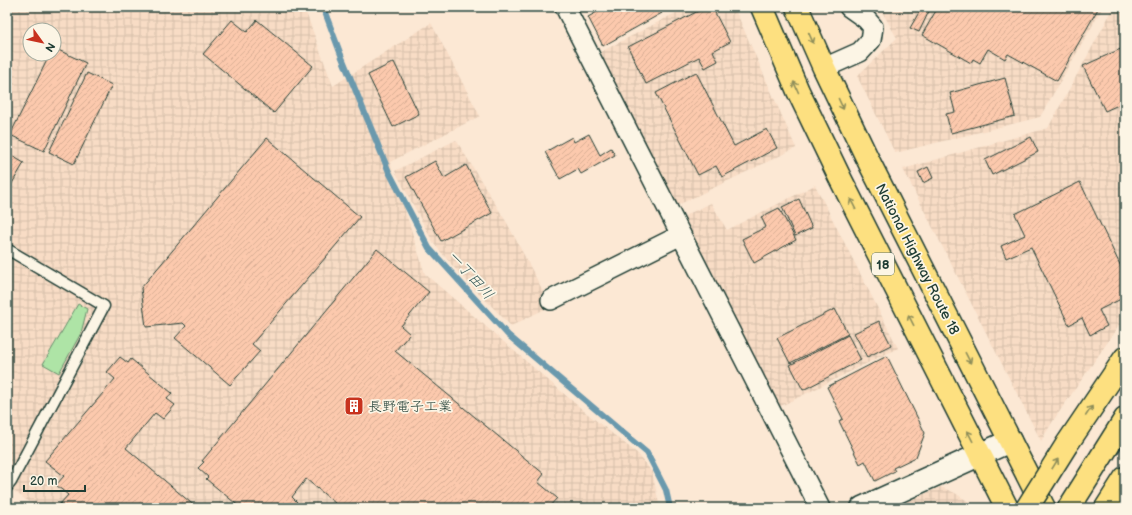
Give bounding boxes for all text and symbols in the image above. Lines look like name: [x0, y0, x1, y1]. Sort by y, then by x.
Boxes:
north arrow: [22, 22, 62, 62]
one-way arrow: [808, 32, 815, 44]
text: N: [42, 40, 58, 54]
one-way arrow: [792, 81, 799, 93]
one-way arrow: [838, 97, 845, 109]
street label: National Highway Route 18: [872, 180, 964, 338]
one-way arrow: [848, 198, 856, 210]
water label: 一丁田川: [443, 247, 498, 304]
road number: 18: [872, 253, 894, 275]
one-way arrow: [907, 314, 915, 326]
one-way arrow: [965, 351, 972, 363]
building icon: 長野電子工業: [343, 395, 365, 417]
place label: 長野電子工業: [368, 398, 452, 415]
one-way arrow: [1085, 406, 1093, 417]
one-way arrow: [966, 430, 973, 442]
one-way arrow: [1051, 458, 1059, 470]
scale bar: [24, 467, 85, 493]
text: 20 m: [30, 474, 57, 489]

